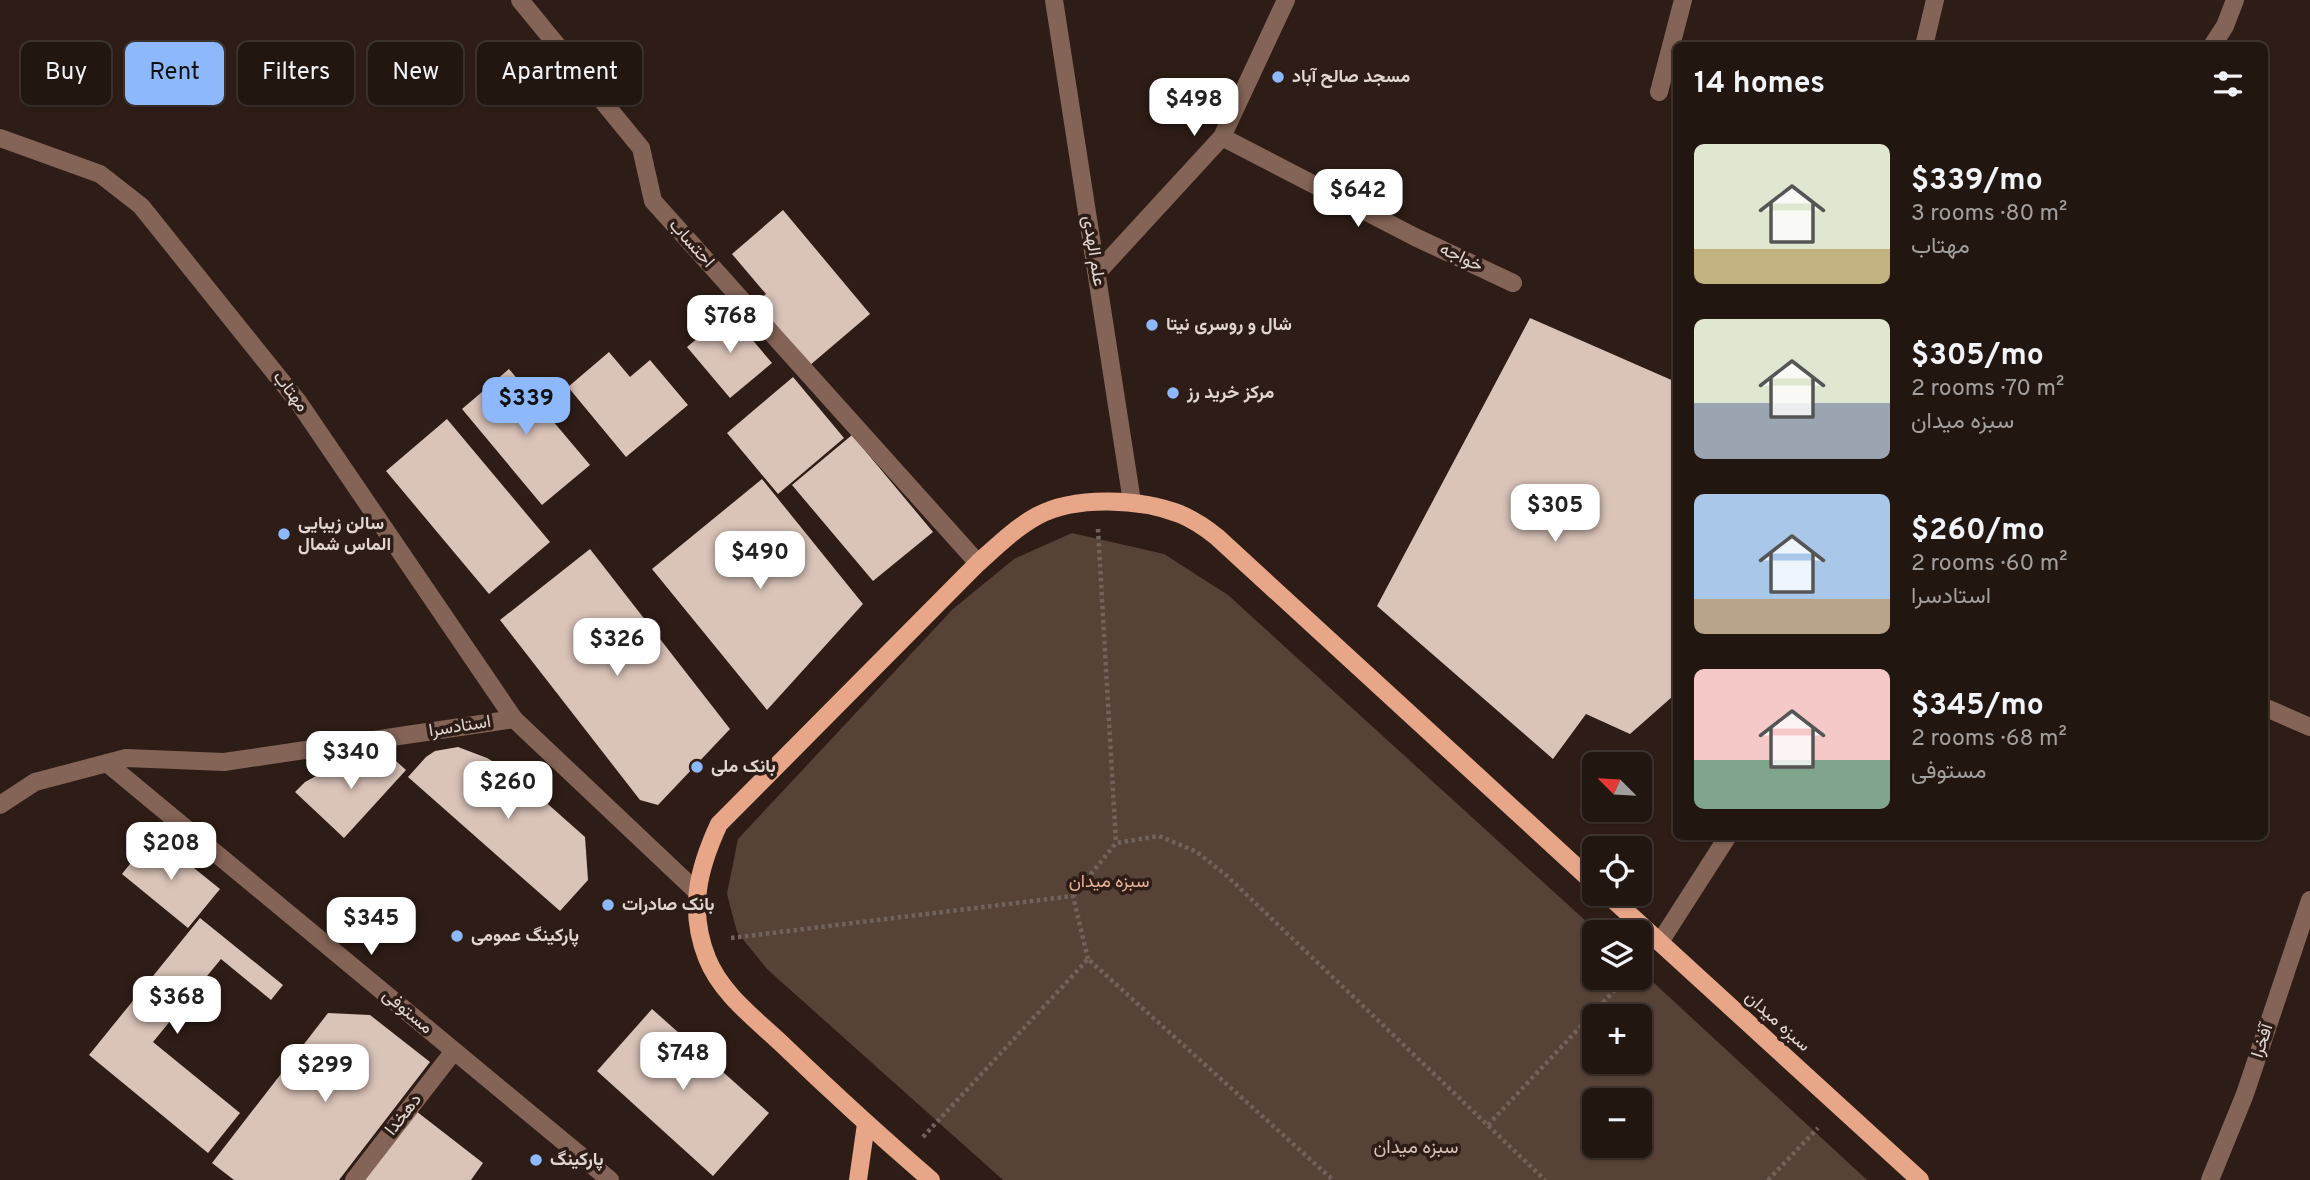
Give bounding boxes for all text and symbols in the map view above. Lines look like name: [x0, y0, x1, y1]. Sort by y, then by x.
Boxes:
chip: Buy: [21, 42, 111, 105]
chip: Rent: [125, 42, 224, 105]
chip: Filters: [238, 42, 354, 105]
chip: New: [368, 42, 463, 105]
chip: Apartment: [477, 42, 642, 105]
icon: filters: [2209, 65, 2247, 103]
place label: مسجد صالح آباد: [1292, 66, 1410, 89]
text: 14 homes: [1694, 66, 1825, 103]
marker: مسجد صالح آباد: [1270, 69, 1286, 85]
pin: $498: [1153, 78, 1235, 138]
text: $498: [1165, 86, 1223, 115]
text: $339/mo: [1911, 163, 2043, 200]
pin: $642: [1317, 170, 1399, 229]
icon: home: [1750, 172, 1834, 256]
text: $642: [1330, 177, 1386, 206]
text: 3 rooms · 80 m²: [1911, 200, 2067, 229]
street label: علم الهدی: [1076, 214, 1110, 288]
street label: احتساب: [663, 215, 719, 273]
text: مهتاب: [1911, 233, 1970, 262]
street label: خواجه: [1435, 238, 1487, 278]
pin: $768: [689, 296, 771, 355]
text: $768: [703, 303, 757, 332]
place label: شال و روسری نیتا: [1166, 314, 1292, 337]
marker: شال و روسری نیتا: [1144, 317, 1160, 333]
text: $305/mo: [1911, 338, 2044, 375]
icon: home: [1750, 347, 1834, 431]
street label: مهتاب: [267, 367, 313, 417]
text: 2 rooms · 70 m²: [1911, 375, 2064, 404]
pin: $339: [485, 378, 567, 437]
place label: مرکز خرید رز: [1186, 382, 1274, 405]
text: $339: [498, 385, 554, 414]
marker: مرکز خرید رز: [1165, 385, 1181, 401]
text: سبزه میدان: [1911, 408, 2014, 437]
pin: $305: [1514, 484, 1596, 544]
text: $305: [1527, 492, 1583, 521]
place label: سالن زیبایی الماس شمال: [298, 513, 391, 557]
text: $260/mo: [1911, 513, 2045, 550]
icon: home: [1750, 522, 1834, 606]
marker: سالن زیبایی الماس شمال: [276, 526, 292, 542]
pin: $490: [719, 532, 801, 591]
text: $490: [731, 539, 789, 568]
text: 2 rooms · 60 m²: [1911, 550, 2068, 579]
text: استادسرا: [1911, 583, 1991, 612]
pin: $326: [576, 618, 658, 678]
text: $326: [589, 626, 645, 655]
text: $345/mo: [1911, 688, 2044, 725]
icon: home: [1750, 697, 1834, 781]
street label: استادسرا: [427, 711, 493, 743]
text: 2 rooms · 68 m²: [1911, 725, 2067, 754]
pin: $340: [310, 732, 392, 791]
text: $340: [322, 739, 380, 768]
north arrow: [1582, 752, 1652, 822]
map controls: [1582, 752, 1652, 1158]
place label: بانک ملی: [711, 756, 776, 779]
text: مستوفی: [1911, 758, 1987, 787]
marker: بانک ملی: [689, 759, 705, 775]
pin: $260: [467, 762, 549, 821]
text: $260: [479, 769, 537, 798]
pin: $208: [130, 822, 212, 882]
text: $208: [142, 830, 200, 859]
button: locate: [1582, 836, 1652, 906]
park label: سبزه میدان: [1069, 871, 1149, 894]
place label: بانک صادرات: [622, 894, 715, 917]
marker: بانک صادرات: [600, 897, 616, 913]
pin: $345: [330, 898, 412, 957]
text: $345: [343, 905, 399, 934]
button: layers: [1582, 920, 1652, 990]
place label: پارکینگ عمومی: [471, 925, 579, 948]
marker: پارکینگ عمومی: [449, 928, 465, 944]
pin: $368: [136, 976, 218, 1036]
text: $368: [149, 984, 205, 1013]
street label: مستوفی: [377, 984, 437, 1040]
street label: سبزه میدان: [1739, 986, 1815, 1058]
button: +: [1582, 1004, 1652, 1074]
street label: آفخرا: [2247, 1019, 2280, 1061]
pin: $748: [642, 1032, 724, 1092]
text: $748: [656, 1040, 710, 1069]
pin: $299: [284, 1044, 366, 1104]
text: $299: [297, 1052, 353, 1081]
button: −: [1582, 1088, 1652, 1158]
street label: دهخدا: [380, 1089, 428, 1141]
district label: سبزه میدان: [1373, 1136, 1459, 1160]
place label: پارکینگ: [550, 1149, 604, 1172]
marker: پارکینگ: [528, 1152, 544, 1168]

